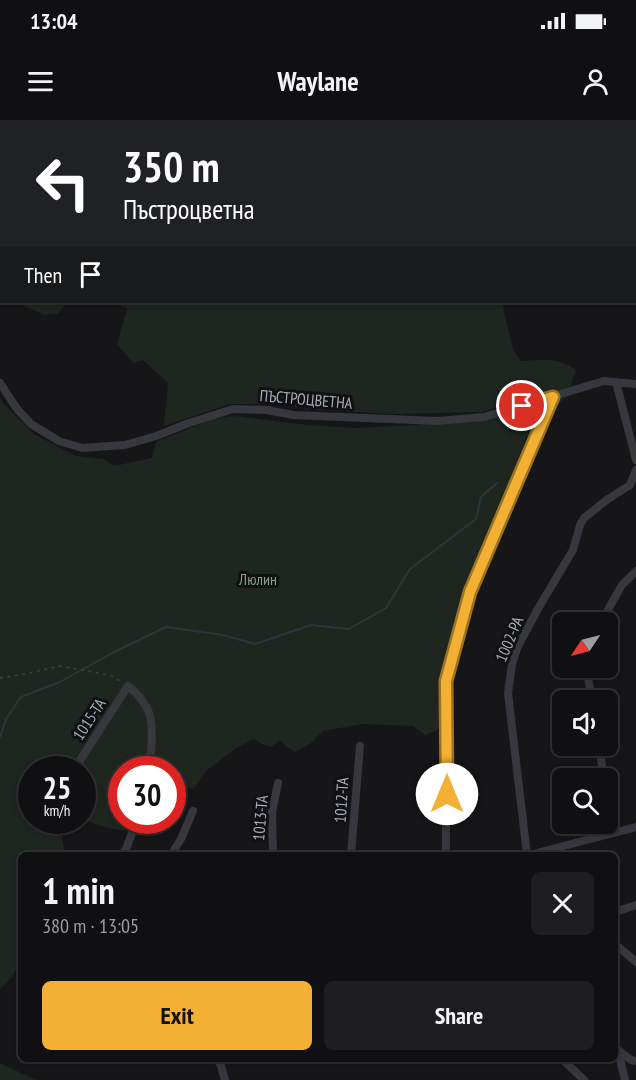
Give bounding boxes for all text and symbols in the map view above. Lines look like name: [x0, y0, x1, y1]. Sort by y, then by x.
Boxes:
text: 13:04: [30, 7, 78, 35]
text: Waylane: [277, 64, 359, 98]
icon: menu: [24, 65, 57, 98]
icon: person: [579, 65, 612, 98]
text: 350 m: [123, 139, 220, 194]
icon: left: [24, 144, 102, 222]
text: Пъстроцветна: [123, 192, 255, 226]
icon: arrive: [74, 258, 107, 291]
text: Then: [24, 261, 62, 289]
pin: [496, 380, 547, 431]
street label: ПЪСТРОЦВЕТНА: [259, 385, 354, 413]
icon: arrive: [505, 389, 538, 422]
park label: Люлин: [238, 569, 277, 589]
north arrow: [552, 612, 618, 678]
map controls: [552, 612, 618, 834]
street label: 1002-РА: [491, 613, 528, 665]
button: sound: [552, 690, 618, 756]
street label: 1015-ТА: [68, 694, 110, 744]
speed limit sign: 30: [108, 756, 186, 834]
position arrow: [415, 762, 479, 826]
text: 25: [43, 768, 71, 807]
button: search: [552, 768, 618, 834]
street label: 1012-ТА: [329, 776, 353, 823]
street label: 1013-ТА: [248, 794, 272, 842]
text: km/h: [44, 801, 70, 820]
text: 1 min: [42, 867, 115, 914]
button: close: [531, 872, 594, 935]
text: 380 m · 13:05: [42, 913, 139, 939]
button: Exit: [42, 981, 312, 1050]
button: Share: [324, 981, 594, 1050]

